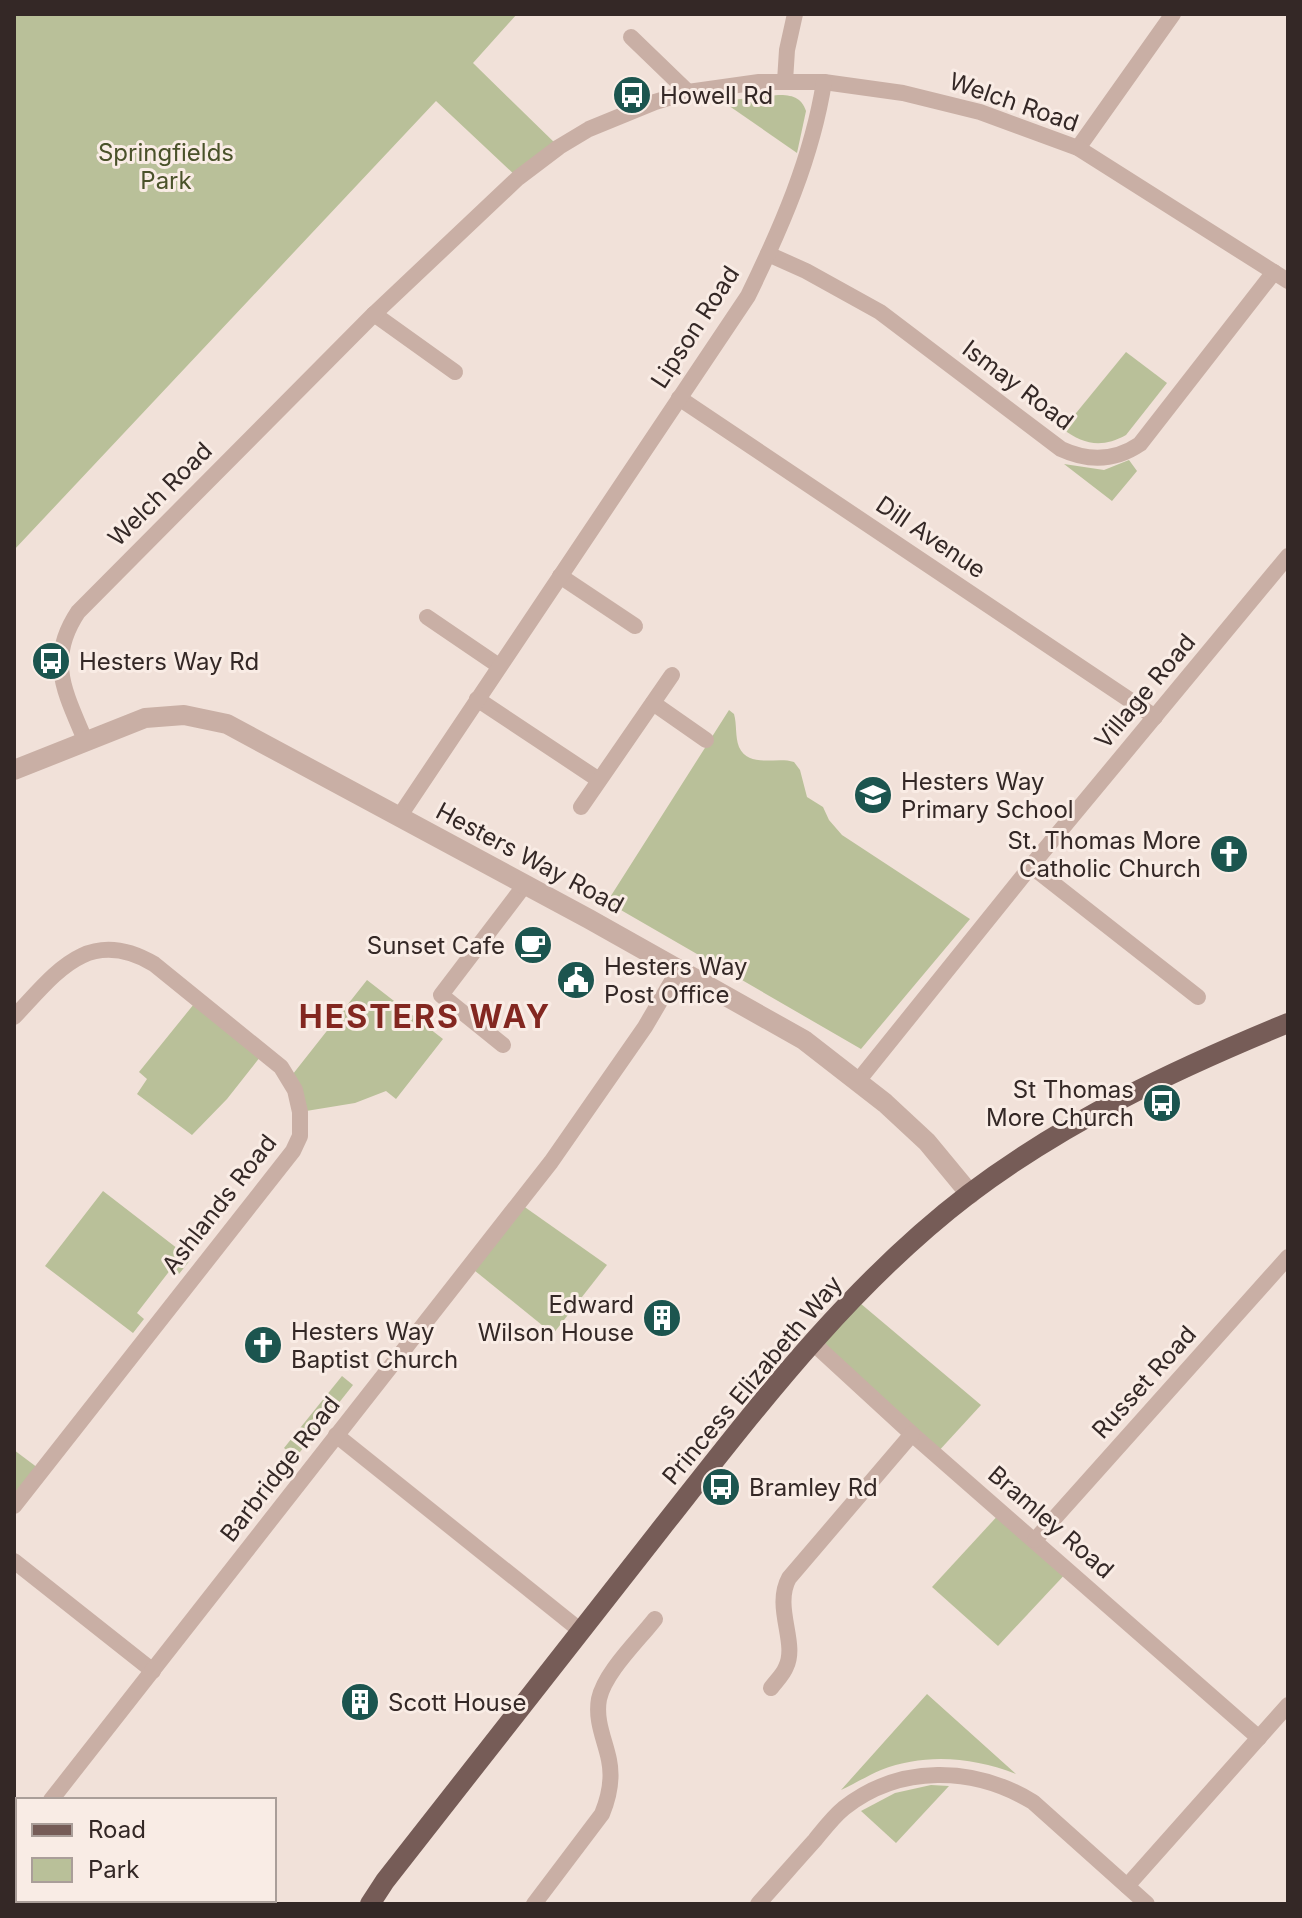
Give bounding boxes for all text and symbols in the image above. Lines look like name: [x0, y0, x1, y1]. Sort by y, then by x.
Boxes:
street label: Welch Road: [946, 66, 1082, 138]
bus stop icon: Howell Rd: [611, 74, 653, 116]
place label: Howell Rd: [660, 81, 773, 110]
park label: Springfields Park: [98, 138, 234, 195]
street label: Lipson Road: [645, 260, 745, 394]
street label: Ismay Road: [957, 334, 1079, 436]
street label: Welch Road: [102, 436, 218, 552]
street label: Dill Avenue: [871, 490, 991, 584]
street label: Village Road: [1089, 628, 1201, 754]
bus stop icon: Hesters Way Rd: [30, 640, 72, 682]
place label: Hesters Way Rd: [79, 647, 259, 676]
place label: Hesters Way Primary School: [901, 767, 1074, 824]
school or university icon: Hesters Way Primary School: [852, 774, 894, 816]
street label: Hesters Way Road: [431, 796, 629, 920]
place label: St. Thomas More Catholic Church: [1007, 826, 1201, 883]
church icon: St. Thomas More Catholic Church: [1208, 833, 1250, 875]
cafe icon: Sunset Cafe: [512, 924, 554, 966]
place label: Sunset Cafe: [367, 931, 505, 960]
place label: Hesters Way Post Office: [604, 952, 748, 1009]
public building icon: Hesters Way Post Office: [555, 959, 597, 1001]
district label: HESTERS WAY: [299, 997, 551, 1036]
place label: St Thomas More Church: [986, 1075, 1134, 1132]
bus stop icon: St Thomas More Church: [1141, 1082, 1183, 1124]
street label: Ashlands Road: [156, 1129, 282, 1279]
street label: Princess Elizabeth Way: [656, 1270, 848, 1490]
place label: Edward Wilson House: [478, 1290, 634, 1347]
building icon: Edward Wilson House: [641, 1297, 683, 1339]
place label: Hesters Way Baptist Church: [291, 1317, 458, 1374]
street label: Russet Road: [1086, 1320, 1202, 1444]
church icon: Hesters Way Baptist Church: [242, 1324, 284, 1366]
street label: Barbridge Road: [214, 1391, 346, 1547]
street label: Bramley Road: [982, 1460, 1120, 1584]
bus stop icon: Bramley Rd: [700, 1466, 742, 1508]
place label: Bramley Rd: [749, 1473, 878, 1502]
building icon: Scott House: [339, 1681, 381, 1723]
place label: Scott House: [388, 1688, 526, 1717]
legend: [16, 1798, 276, 1902]
text: Road: [88, 1815, 146, 1844]
text: Park: [88, 1855, 139, 1884]

